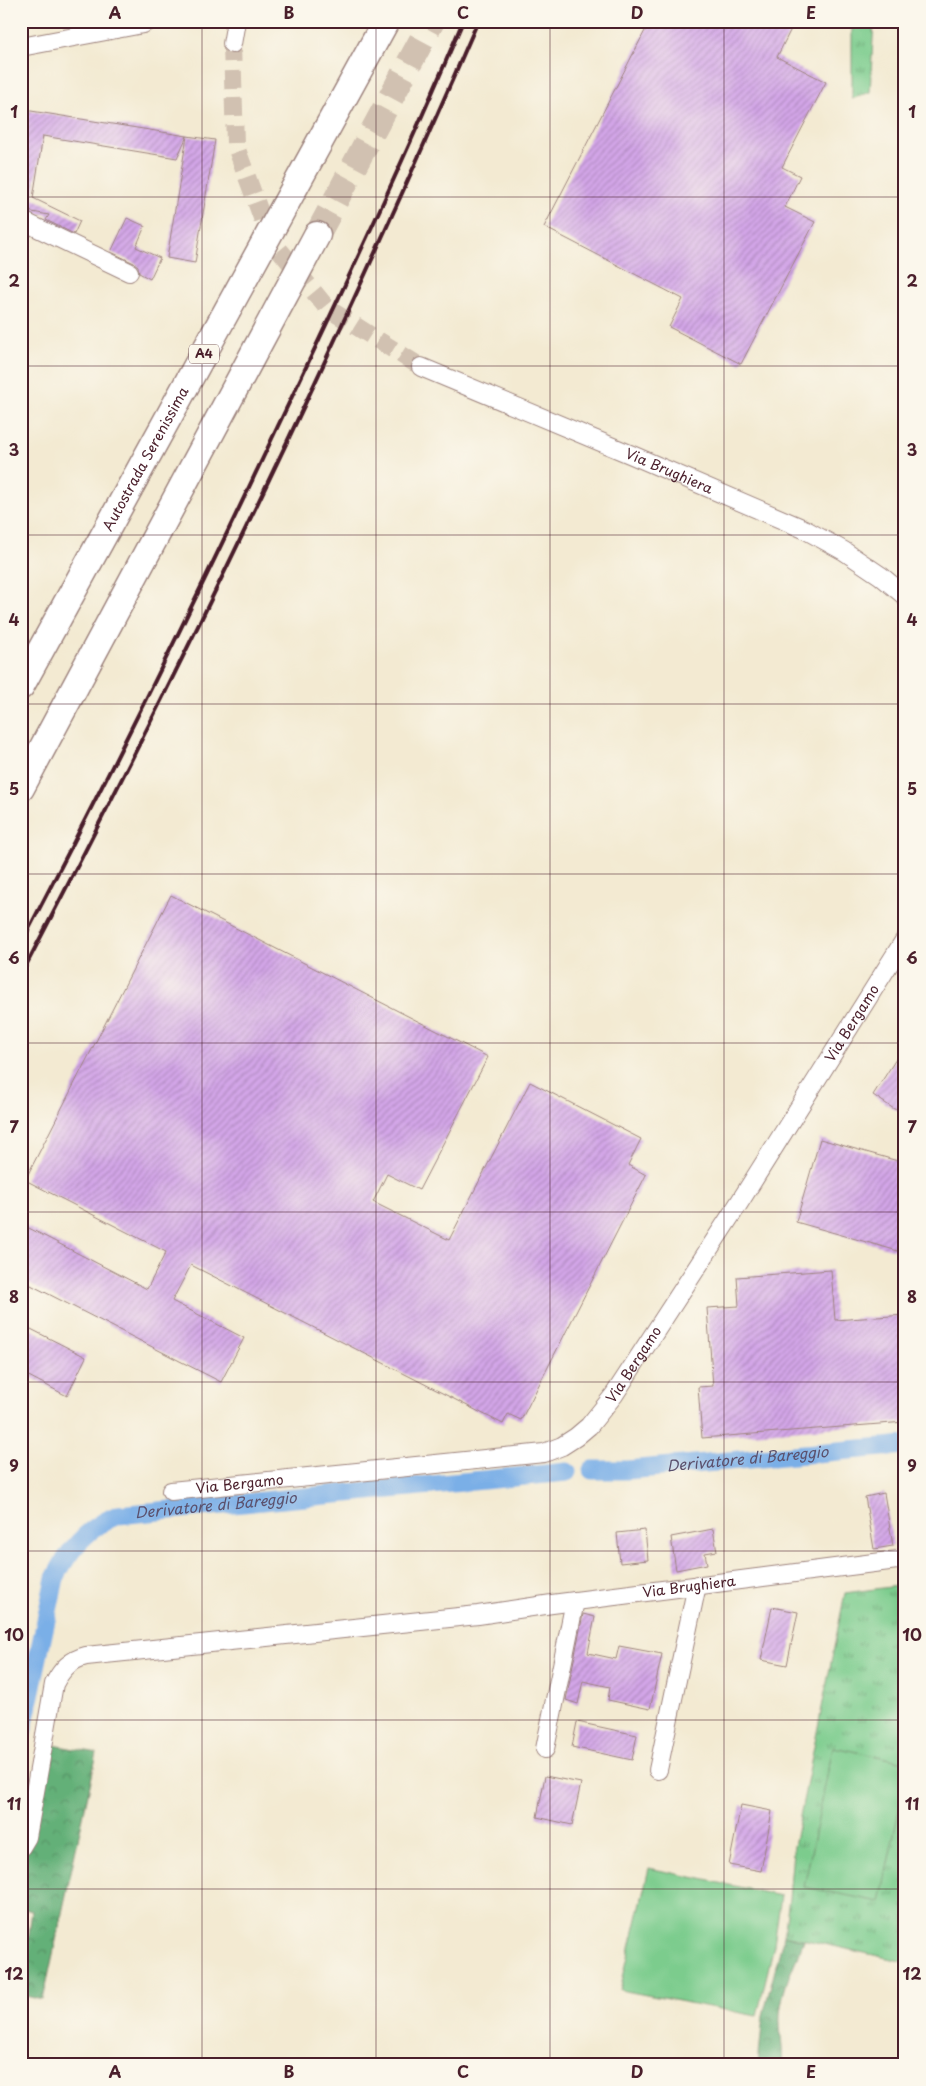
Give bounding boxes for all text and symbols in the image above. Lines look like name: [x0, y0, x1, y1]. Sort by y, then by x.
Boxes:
text: A: [109, 0, 122, 24]
text: B: [284, 0, 295, 24]
text: C: [457, 0, 469, 24]
text: D: [631, 0, 643, 24]
text: E: [806, 0, 816, 24]
text: 1: [10, 99, 18, 123]
text: 1: [908, 99, 916, 123]
text: 2: [8, 268, 20, 292]
text: 2: [906, 268, 918, 292]
road number: A4: [189, 344, 219, 364]
street label: Autostrada Serenissima: [97, 383, 193, 535]
text: 3: [9, 437, 19, 461]
text: 3: [907, 437, 917, 461]
street label: Via Brughiera: [622, 442, 717, 499]
text: 4: [9, 607, 20, 631]
text: 4: [907, 607, 918, 631]
text: 5: [9, 776, 19, 800]
text: 5: [907, 776, 917, 800]
text: 6: [8, 945, 20, 969]
text: 6: [906, 945, 918, 969]
street label: Via Bergamo: [819, 980, 884, 1066]
text: 7: [9, 1114, 19, 1138]
text: 7: [907, 1114, 917, 1138]
text: 8: [9, 1284, 19, 1308]
text: 8: [907, 1284, 917, 1308]
street label: Via Bergamo: [601, 1322, 666, 1407]
water label: Derivatore di Bareggio: [666, 1439, 831, 1476]
text: 9: [9, 1453, 19, 1477]
text: 9: [907, 1453, 917, 1477]
street label: Via Bergamo: [195, 1469, 285, 1498]
water label: Derivatore di Bareggio: [134, 1485, 299, 1523]
street label: Via Brughiera: [641, 1570, 737, 1602]
text: 10: [4, 1622, 24, 1646]
text: 10: [902, 1622, 922, 1646]
text: 11: [7, 1791, 21, 1815]
text: 11: [905, 1791, 919, 1815]
text: 12: [5, 1961, 23, 1985]
text: 12: [903, 1961, 921, 1985]
text: A: [109, 2059, 122, 2083]
text: B: [284, 2059, 295, 2083]
text: C: [457, 2059, 469, 2083]
text: D: [631, 2059, 643, 2083]
text: E: [806, 2059, 816, 2083]

